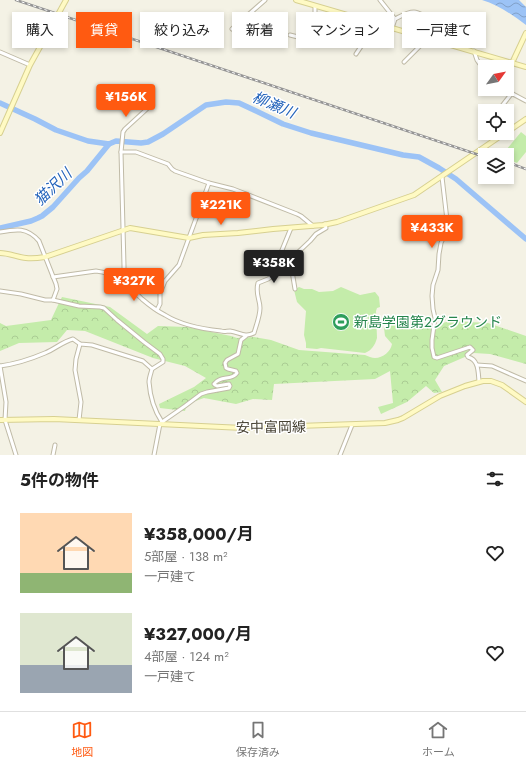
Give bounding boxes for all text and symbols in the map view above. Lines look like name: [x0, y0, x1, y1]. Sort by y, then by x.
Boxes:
chip: 購入: [12, 12, 68, 48]
chip: 賃貸: [76, 12, 132, 48]
chip: 絞り込み: [140, 12, 224, 48]
chip: 新着: [232, 12, 288, 48]
chip: マンション: [296, 12, 394, 48]
chip: 一戸建て: [402, 12, 486, 48]
north arrow: [478, 60, 514, 96]
map controls: [478, 60, 514, 184]
pin: ¥156K: [98, 84, 154, 118]
water label: 柳瀬川: [249, 86, 301, 125]
text: ¥156K: [105, 87, 147, 106]
button: locate: [478, 104, 514, 140]
button: layers: [478, 148, 514, 184]
water label: 猫沢川: [29, 162, 78, 211]
pin: ¥221K: [193, 192, 249, 226]
text: ¥221K: [200, 195, 242, 214]
pin: ¥433K: [404, 215, 460, 249]
text: ¥433K: [410, 218, 454, 237]
pin: ¥358K: [246, 250, 302, 284]
text: ¥358K: [253, 253, 295, 272]
pin: ¥327K: [106, 268, 162, 302]
text: ¥327K: [113, 271, 155, 290]
sports icon: 新島学園第2グラウンド: [331, 312, 351, 332]
place label: 新島学園第2グラウンド: [354, 312, 502, 332]
street label: 安中富岡線: [236, 416, 306, 438]
text: 5件の物件: [20, 468, 99, 492]
icon: filters: [484, 468, 506, 490]
text: ¥358,000/月: [144, 522, 254, 546]
icon: home: [52, 529, 100, 577]
icon: heart: [484, 542, 506, 564]
text: 5部屋 · 138 m²: [144, 547, 228, 566]
text: 一戸建て: [144, 567, 196, 586]
text: ¥327,000/月: [144, 622, 252, 646]
icon: home: [52, 629, 100, 677]
icon: heart: [484, 642, 506, 664]
text: 4部屋 · 124 m²: [144, 647, 229, 666]
text: 一戸建て: [144, 667, 196, 686]
tab: 地図: [71, 719, 93, 760]
tab: 保存済み: [236, 719, 280, 760]
tab: ホーム: [422, 719, 455, 760]

